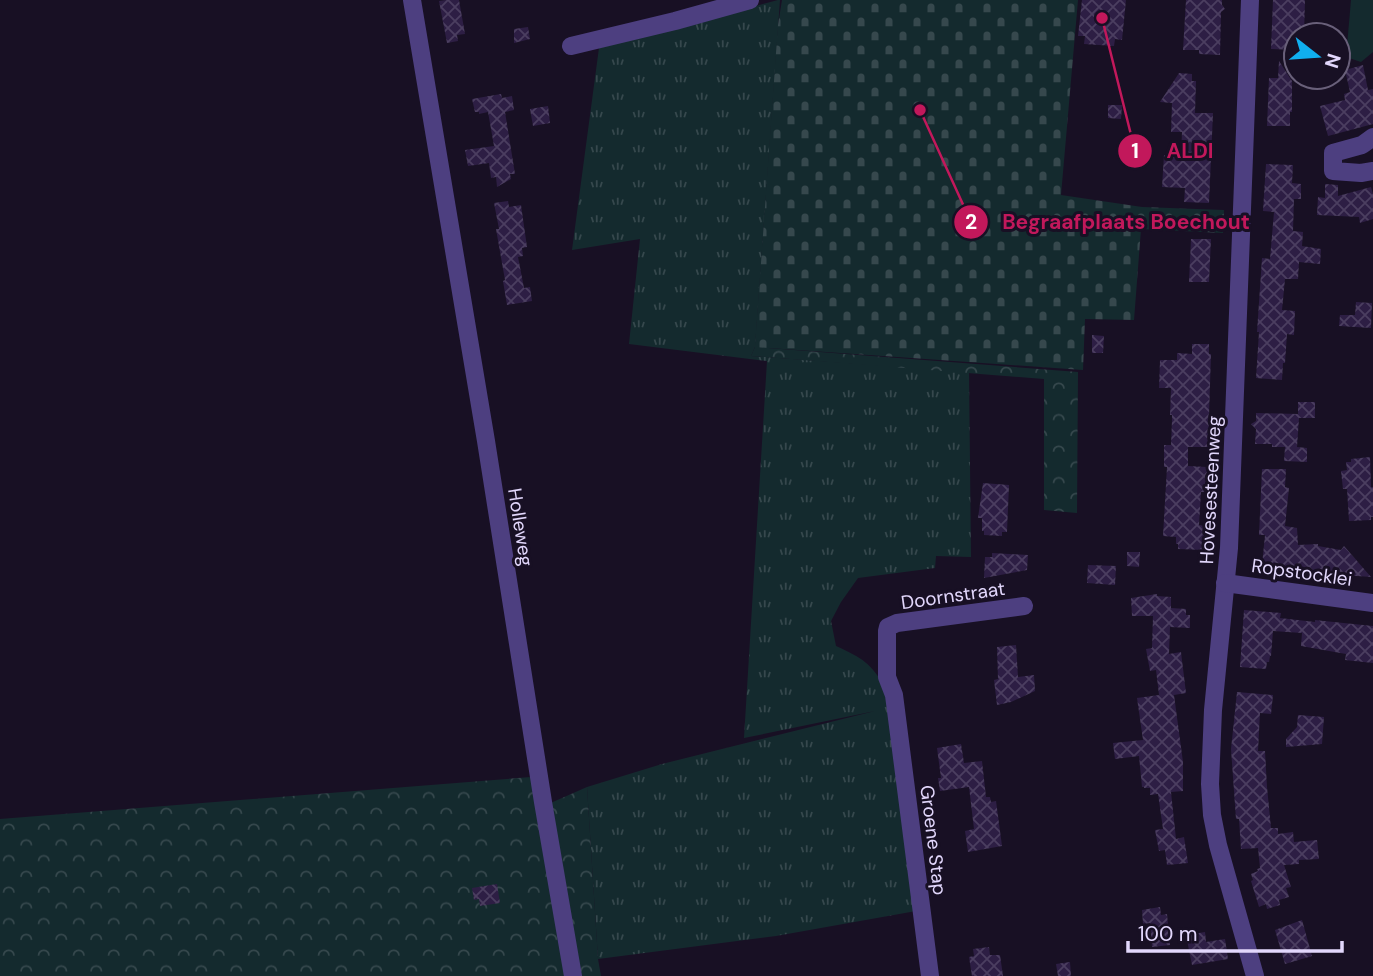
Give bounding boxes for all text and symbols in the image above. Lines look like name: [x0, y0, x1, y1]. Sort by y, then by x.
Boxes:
north arrow: [1282, 21, 1352, 91]
text: N: [1319, 51, 1347, 71]
callout: ALDI: [1118, 130, 1228, 172]
text: 1: [1131, 137, 1139, 165]
text: ALDI: [1166, 137, 1214, 165]
callout: Begraafplaats Boechout: [953, 201, 1264, 243]
text: 2: [965, 208, 977, 236]
text: Begraafplaats Boechout: [1002, 208, 1250, 236]
street label: Hovesesteenweg: [1194, 415, 1227, 565]
street label: Holleweg: [502, 486, 539, 568]
street label: Ropstocklei: [1250, 553, 1354, 592]
street label: Doornstraat: [899, 576, 1007, 615]
street label: Groene Stap: [914, 784, 953, 896]
scale bar: [1128, 909, 1342, 953]
text: 100 m: [1138, 920, 1198, 948]

